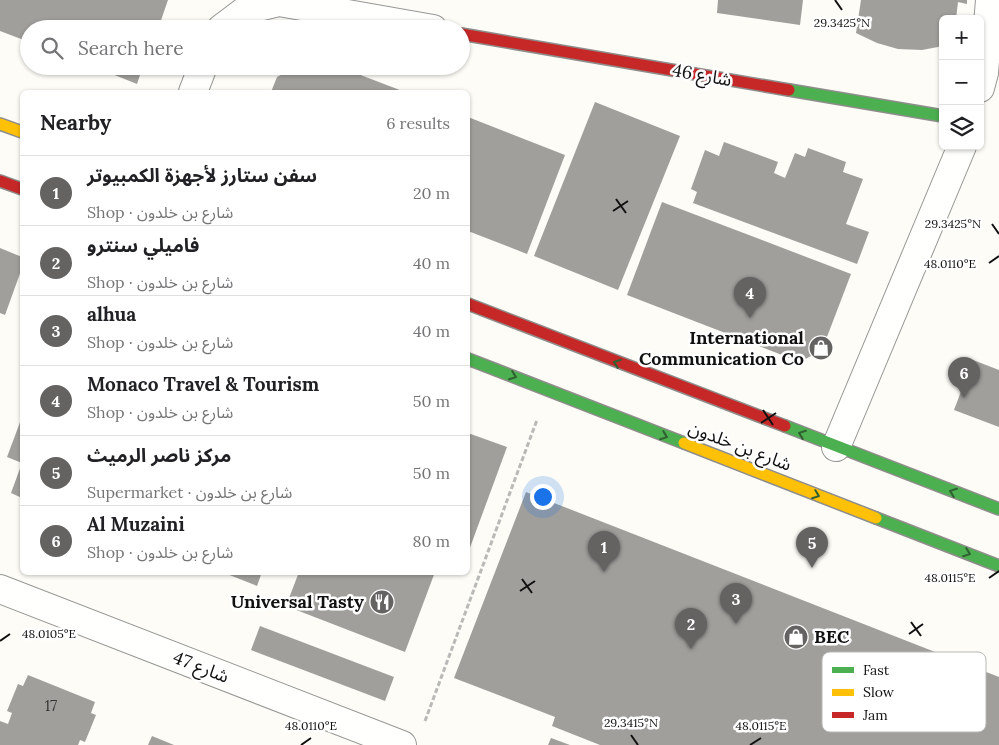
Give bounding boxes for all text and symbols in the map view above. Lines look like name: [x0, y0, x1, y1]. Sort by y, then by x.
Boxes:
text: 29.3425°N: [814, 15, 870, 30]
map controls: [939, 15, 984, 150]
button: +: [939, 15, 984, 60]
search box: [20, 20, 470, 75]
icon: search: [38, 34, 66, 62]
text: Search here: [78, 36, 184, 60]
street label: شارع 46: [670, 58, 734, 94]
button: −: [939, 60, 984, 105]
button: layers: [939, 105, 984, 150]
text: Nearby: [40, 109, 111, 136]
text: 6 results: [386, 113, 450, 133]
text: سفن ستارز لأجهزة الكمبيوتر: [87, 163, 317, 187]
text: 1: [53, 183, 59, 203]
text: 20 m: [413, 183, 450, 203]
text: Shop · شارع بن خلدون: [87, 202, 233, 222]
text: 29.3425°N: [925, 216, 981, 231]
text: فاميلي سنترو: [87, 233, 199, 257]
text: 2: [52, 253, 60, 273]
text: 40 m: [413, 253, 450, 273]
text: 48.0110°E: [924, 256, 976, 271]
text: Shop · شارع بن خلدون: [87, 272, 233, 292]
pin: 4: [734, 277, 766, 318]
text: alhua: [87, 302, 136, 326]
text: 3: [52, 321, 60, 341]
text: 40 m: [413, 321, 450, 341]
place label: International Communication Co: [639, 326, 804, 370]
text: Shop · شارع بن خلدون: [87, 332, 233, 352]
shop icon: International Communication Co: [808, 335, 834, 361]
pin: 6: [948, 357, 980, 398]
one-way arrow: [614, 359, 622, 369]
one-way arrow: [508, 370, 517, 381]
text: Monaco Travel & Tourism: [87, 372, 319, 396]
text: 4: [52, 391, 60, 411]
text: 50 m: [413, 391, 450, 411]
text: Shop · شارع بن خلدون: [87, 402, 233, 422]
street label: شارع بن خلدون: [684, 415, 795, 479]
one-way arrow: [798, 429, 807, 440]
one-way arrow: [660, 430, 668, 440]
text: مركز ناصر الرميث: [87, 443, 231, 467]
text: 5: [52, 463, 60, 483]
text: 50 m: [413, 463, 450, 483]
text: Supermarket · شارع بن خلدون: [87, 482, 292, 502]
your location: [530, 484, 556, 510]
one-way arrow: [811, 488, 820, 499]
one-way arrow: [950, 488, 958, 498]
text: Al Muzaini: [87, 512, 185, 536]
pin: 5: [796, 527, 828, 568]
text: 6: [51, 531, 61, 551]
text: 80 m: [413, 531, 450, 551]
pin: 1: [588, 531, 620, 572]
text: Shop · شارع بن خلدون: [87, 542, 233, 562]
one-way arrow: [962, 547, 971, 558]
text: 48.0115°E: [924, 570, 976, 585]
pin: 3: [720, 583, 752, 624]
restaurant icon: Universal Tasty: [369, 589, 395, 615]
place label: Universal Tasty: [231, 590, 364, 613]
pin: 2: [675, 608, 707, 649]
shop icon: BEC: [783, 624, 809, 650]
place label: BEC: [814, 625, 850, 648]
text: 48.0105°E: [22, 626, 76, 641]
street label: شارع 47: [169, 645, 232, 690]
legend: [822, 652, 986, 732]
text: Fast: [863, 661, 890, 679]
text: Slow: [863, 683, 895, 701]
house number: 17: [45, 696, 57, 715]
text: Jam: [862, 706, 888, 724]
text: 29.3415°N: [604, 715, 658, 730]
text: 48.0110°E: [285, 718, 337, 733]
text: 48.0115°E: [735, 718, 787, 733]

